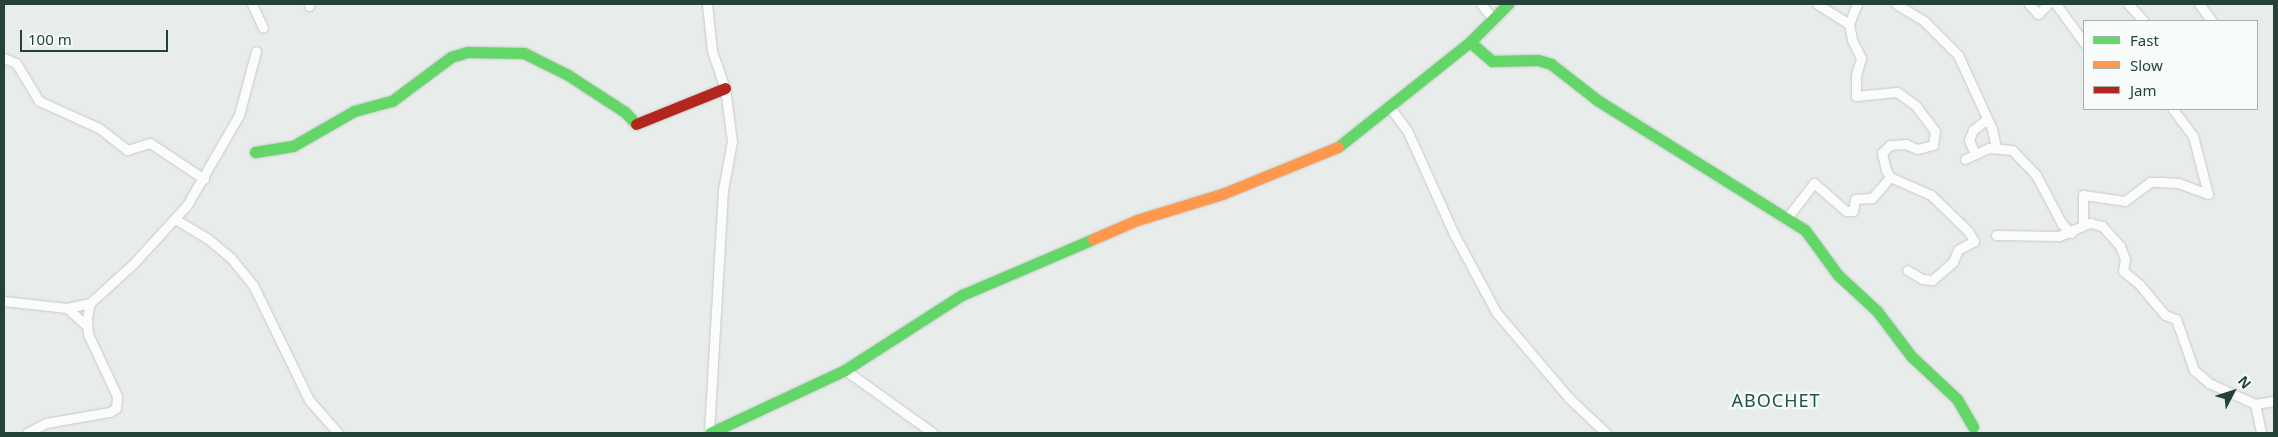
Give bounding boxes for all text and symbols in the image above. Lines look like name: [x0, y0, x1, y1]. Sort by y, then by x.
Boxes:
scale bar: [22, 20, 170, 52]
legend: [2083, 20, 2258, 110]
text: 100 m: [28, 29, 72, 49]
text: Fast: [2130, 30, 2159, 50]
text: Slow: [2130, 55, 2163, 75]
text: Jam: [2130, 80, 2157, 100]
north arrow: [2208, 367, 2258, 417]
text: N: [2234, 372, 2256, 393]
district label: ABOCHET: [1731, 389, 1821, 411]

